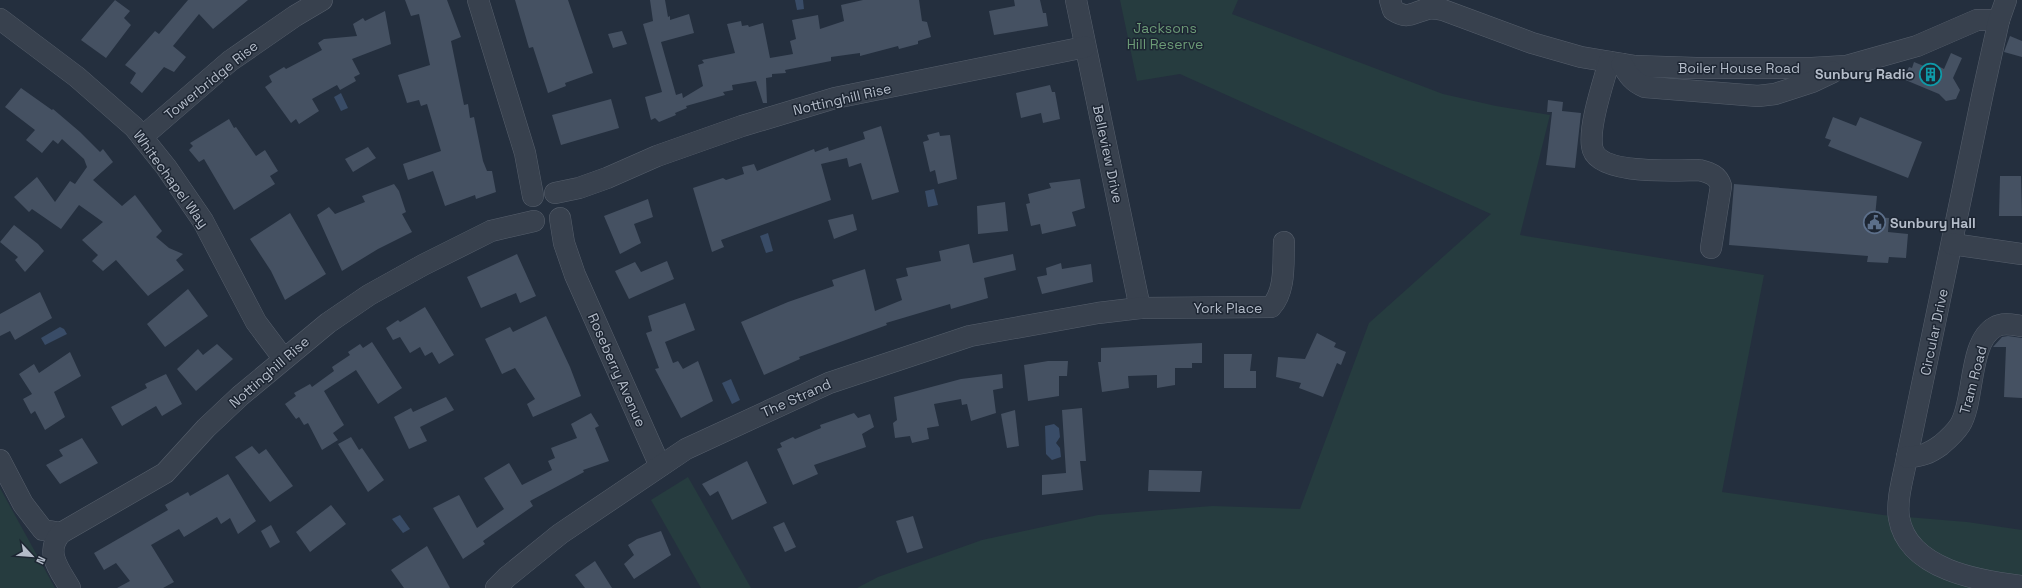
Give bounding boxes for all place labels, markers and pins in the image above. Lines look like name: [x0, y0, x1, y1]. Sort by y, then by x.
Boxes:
building icon: Sunbury Radio: [1917, 61, 1943, 87]
place label: Sunbury Radio: [1815, 65, 1914, 83]
public building icon: Sunbury Hall: [1861, 210, 1887, 236]
place label: Sunbury Hall: [1890, 214, 1976, 232]

